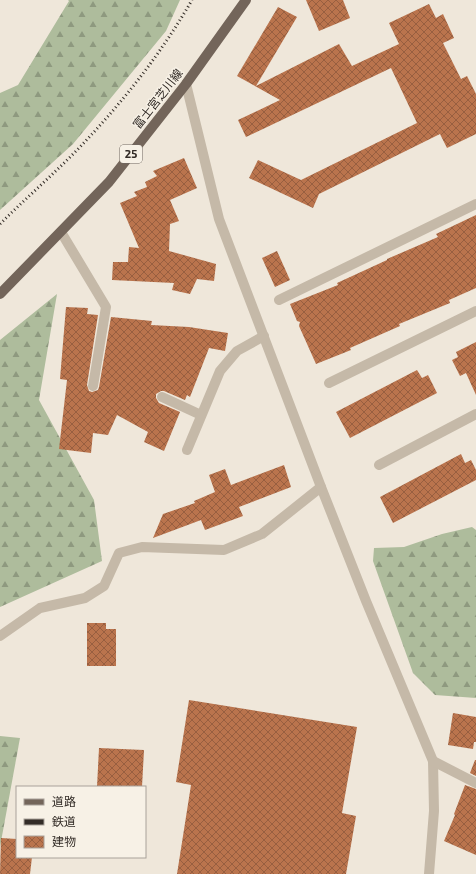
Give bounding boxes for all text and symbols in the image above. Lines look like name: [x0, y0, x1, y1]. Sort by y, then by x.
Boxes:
street label: 富士宮芝川線: [130, 66, 185, 131]
road number: 25: [120, 145, 142, 163]
legend: [16, 786, 146, 858]
text: 道路: [52, 794, 76, 808]
text: 鉄道: [52, 814, 76, 828]
text: 建物: [52, 834, 76, 848]

